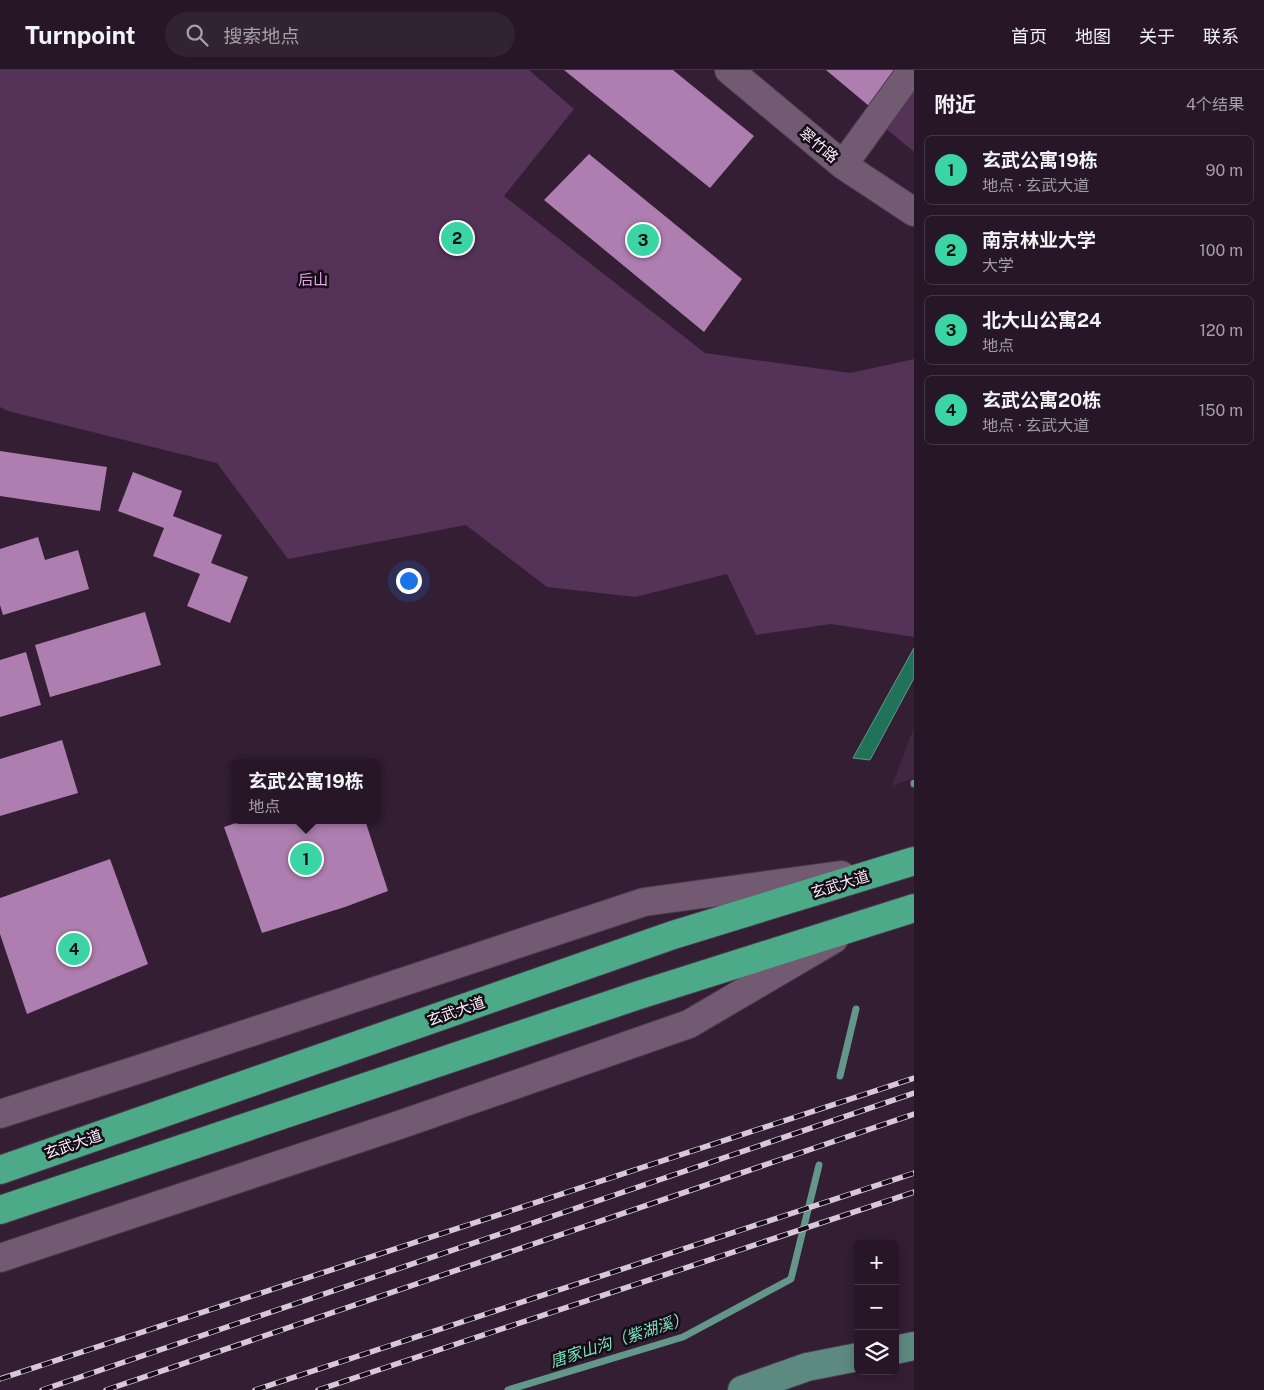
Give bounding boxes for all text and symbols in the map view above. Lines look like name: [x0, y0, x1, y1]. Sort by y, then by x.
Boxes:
search box: [165, 12, 515, 57]
text: Turnpoint: [25, 21, 135, 49]
icon: search: [183, 21, 211, 49]
text: 搜索地点: [223, 25, 299, 47]
text: 首页: [1011, 26, 1047, 47]
text: 地图: [1075, 26, 1111, 47]
text: 关于: [1139, 26, 1175, 47]
text: 联系: [1203, 26, 1239, 47]
text: 附近: [934, 92, 976, 117]
text: 4个结果: [1186, 95, 1244, 114]
street label: 翠竹路: [796, 124, 842, 166]
text: 玄武公寓19栋: [982, 149, 1098, 171]
text: 1: [948, 161, 954, 180]
text: 90 m: [1206, 161, 1243, 180]
text: 地点 · 玄武大道: [982, 176, 1089, 195]
pin: 2: [441, 219, 473, 257]
pin: 3: [627, 221, 659, 259]
text: 南京林业大学: [982, 229, 1096, 251]
text: 2: [946, 241, 956, 260]
text: 100 m: [1199, 241, 1243, 260]
text: 大学: [982, 256, 1014, 275]
park label: 后山: [298, 271, 328, 288]
text: 北大山公寓24: [982, 309, 1102, 331]
text: 3: [946, 321, 956, 340]
text: 120 m: [1199, 321, 1243, 340]
text: 地点: [982, 336, 1014, 355]
text: 玄武公寓20栋: [982, 389, 1101, 411]
text: 4: [946, 401, 956, 420]
text: 150 m: [1199, 401, 1243, 420]
text: 地点 · 玄武大道: [982, 416, 1089, 435]
your location: [396, 568, 422, 594]
popup: [231, 759, 381, 824]
text: 玄武公寓19栋: [248, 770, 364, 792]
text: 地点: [248, 797, 280, 816]
pin: 1: [290, 840, 322, 878]
street label: 玄武大道: [809, 867, 871, 901]
pin: 4: [58, 930, 90, 968]
street label: 玄武大道: [425, 993, 487, 1029]
street label: 玄武大道: [42, 1126, 104, 1162]
map controls: [854, 1240, 899, 1375]
button: +: [854, 1240, 899, 1285]
button: −: [854, 1285, 899, 1330]
water label: 唐家山沟（紫湖溪）: [548, 1309, 690, 1371]
button: layers: [854, 1330, 899, 1375]

